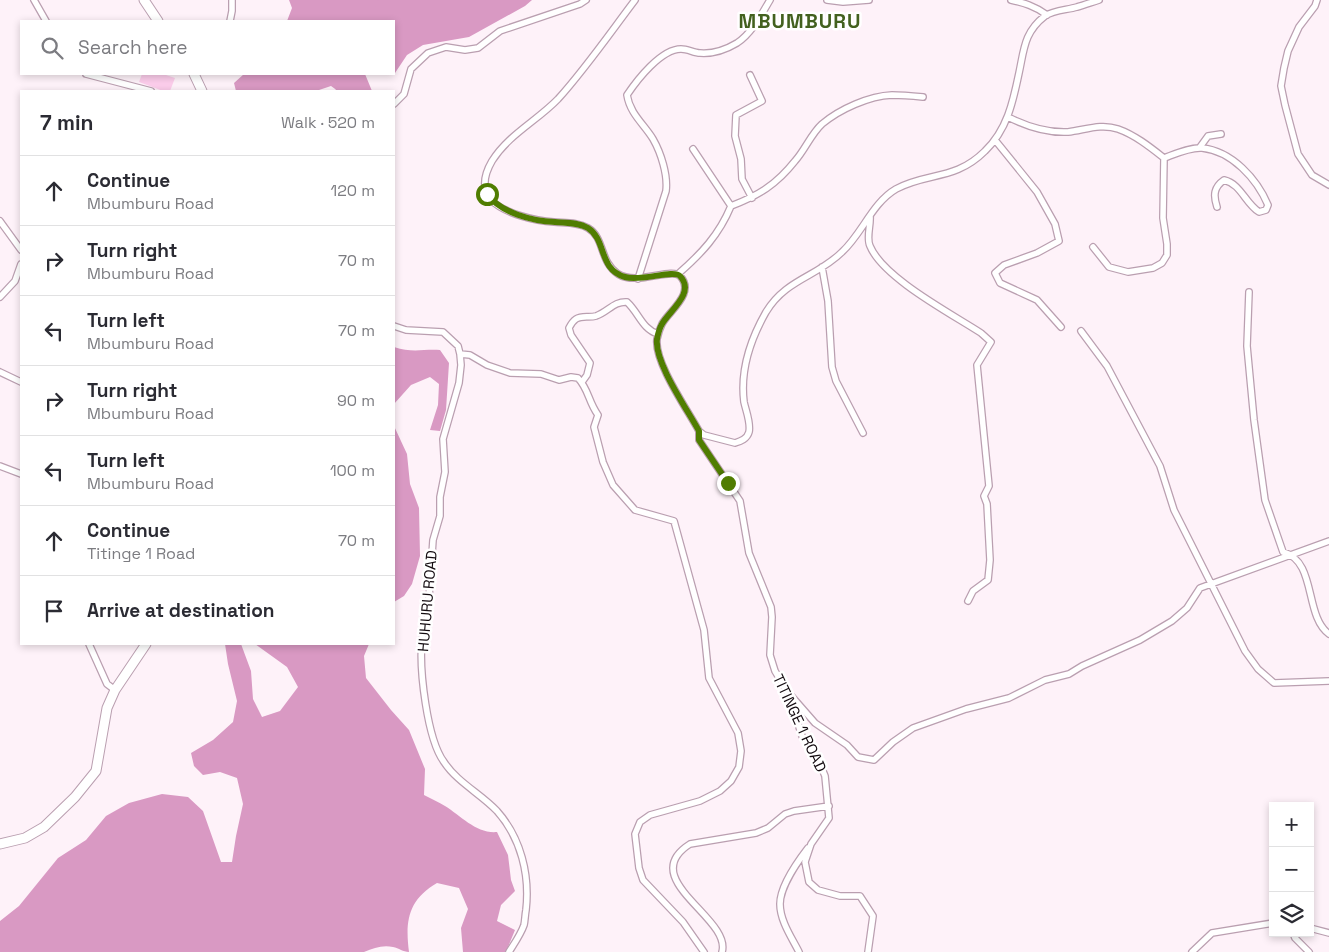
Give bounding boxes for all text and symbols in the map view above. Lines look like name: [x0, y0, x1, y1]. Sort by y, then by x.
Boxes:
district label: MBUMBURU: [739, 8, 861, 34]
search box: [20, 20, 395, 75]
icon: search: [38, 34, 66, 62]
text: Search here: [78, 35, 188, 60]
text: 7 min: [40, 109, 93, 136]
text: Walk · 520 m: [281, 112, 375, 133]
text: Continue: [87, 168, 170, 193]
icon: ahead: [40, 177, 68, 205]
text: 120 m: [331, 180, 375, 201]
route start: [476, 183, 499, 206]
text: Mbumburu Road: [87, 193, 214, 214]
text: Turn right: [87, 238, 177, 263]
icon: right: [40, 247, 68, 275]
text: 70 m: [338, 250, 375, 271]
text: Mbumburu Road: [87, 263, 214, 284]
text: Turn left: [87, 308, 165, 333]
icon: left: [40, 317, 68, 345]
text: 70 m: [338, 320, 375, 341]
text: Mbumburu Road: [87, 333, 214, 354]
text: Turn right: [87, 378, 177, 403]
icon: right: [40, 387, 68, 415]
text: 90 m: [337, 390, 375, 411]
text: Mbumburu Road: [87, 403, 214, 424]
text: Turn left: [87, 448, 165, 473]
icon: left: [40, 457, 68, 485]
text: 100 m: [330, 460, 375, 481]
route end: [717, 472, 740, 495]
text: Mbumburu Road: [87, 473, 214, 494]
text: Continue: [87, 518, 170, 543]
icon: ahead: [40, 527, 68, 555]
text: 70 m: [338, 530, 375, 551]
text: Titinge 1 Road: [87, 543, 195, 564]
street label: HUHURU ROAD: [413, 549, 441, 653]
icon: arrive: [40, 597, 68, 625]
text: Arrive at destination: [87, 598, 275, 623]
street label: TITINGE 1 ROAD: [769, 671, 831, 775]
map controls: [1269, 802, 1314, 937]
button: +: [1269, 802, 1314, 847]
button: −: [1269, 847, 1314, 892]
button: layers: [1269, 892, 1314, 937]

